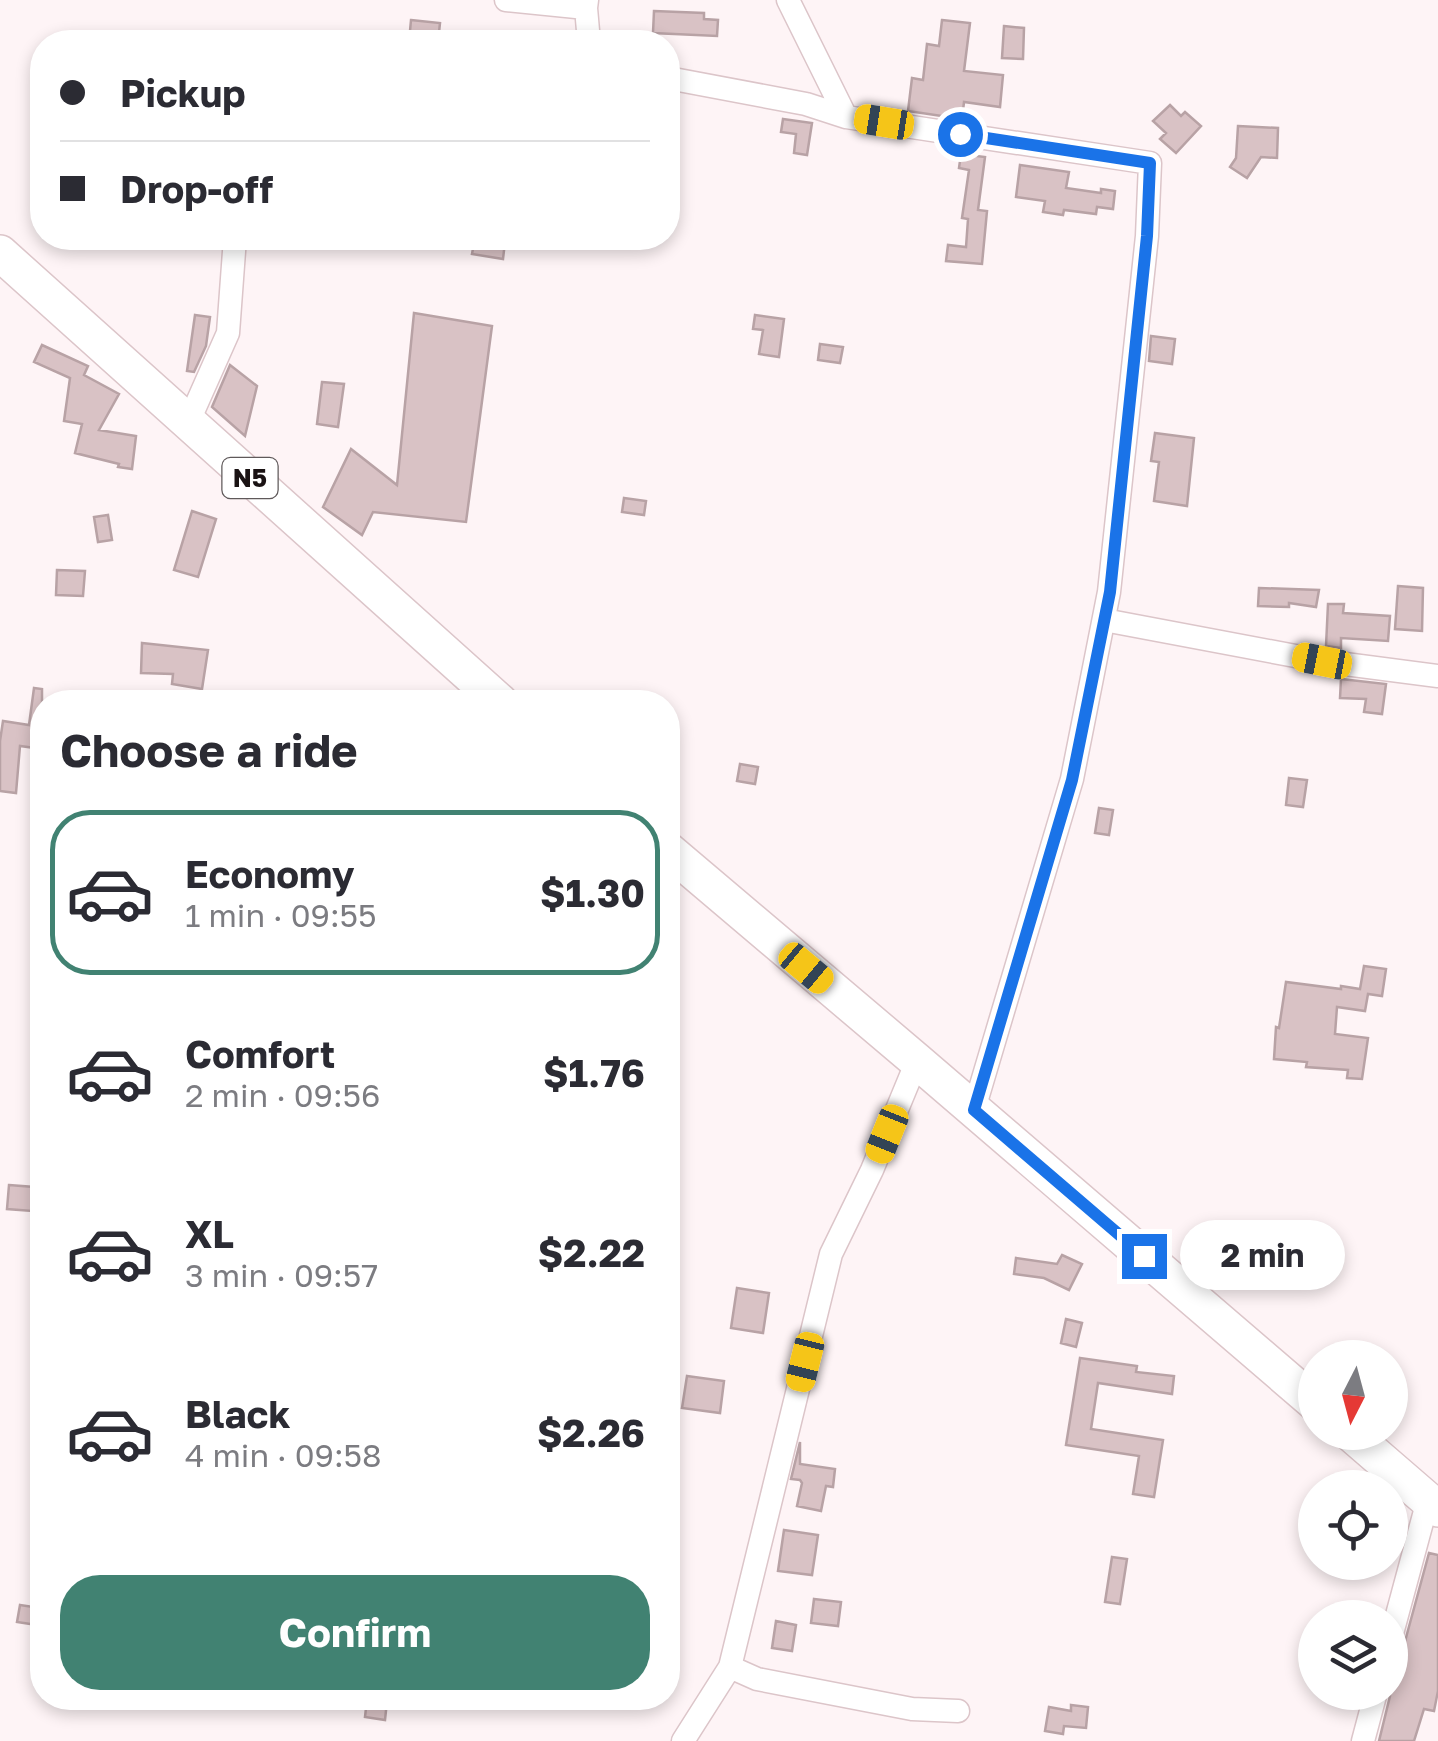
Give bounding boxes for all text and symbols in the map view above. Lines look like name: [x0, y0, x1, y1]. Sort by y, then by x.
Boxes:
text: Pickup: [120, 70, 246, 115]
car: [852, 102, 916, 142]
route start: [938, 112, 983, 157]
text: Drop-off: [120, 166, 273, 211]
road number: N5: [222, 458, 278, 498]
car: [1290, 641, 1354, 681]
text: Choose a ride: [60, 723, 358, 777]
icon: car: [65, 848, 155, 938]
text: Economy: [185, 851, 354, 896]
text: $1.30: [540, 870, 645, 915]
text: 1 min · 09:55: [185, 896, 377, 934]
car: [773, 937, 839, 999]
icon: car: [65, 1028, 155, 1118]
text: Comfort: [185, 1031, 335, 1076]
text: $1.76: [543, 1050, 645, 1095]
text: 2 min · 09:56: [185, 1076, 380, 1114]
car: [862, 1101, 912, 1167]
icon: car: [65, 1208, 155, 1298]
text: XL: [185, 1211, 234, 1256]
callout: 2 min: [1179, 1221, 1344, 1291]
text: $2.22: [538, 1230, 645, 1275]
route end: [1122, 1234, 1167, 1279]
text: 2 min: [1221, 1236, 1304, 1274]
text: 3 min · 09:57: [185, 1256, 378, 1294]
car: [783, 1329, 827, 1395]
north arrow: [1298, 1340, 1408, 1450]
map controls: [1298, 1340, 1408, 1710]
icon: car: [65, 1388, 155, 1478]
text: Black: [185, 1391, 290, 1436]
text: $2.26: [537, 1410, 645, 1455]
text: 4 min · 09:58: [185, 1436, 382, 1474]
button: locate: [1298, 1470, 1408, 1580]
button: Confirm: [60, 1575, 650, 1690]
button: layers: [1298, 1600, 1408, 1710]

